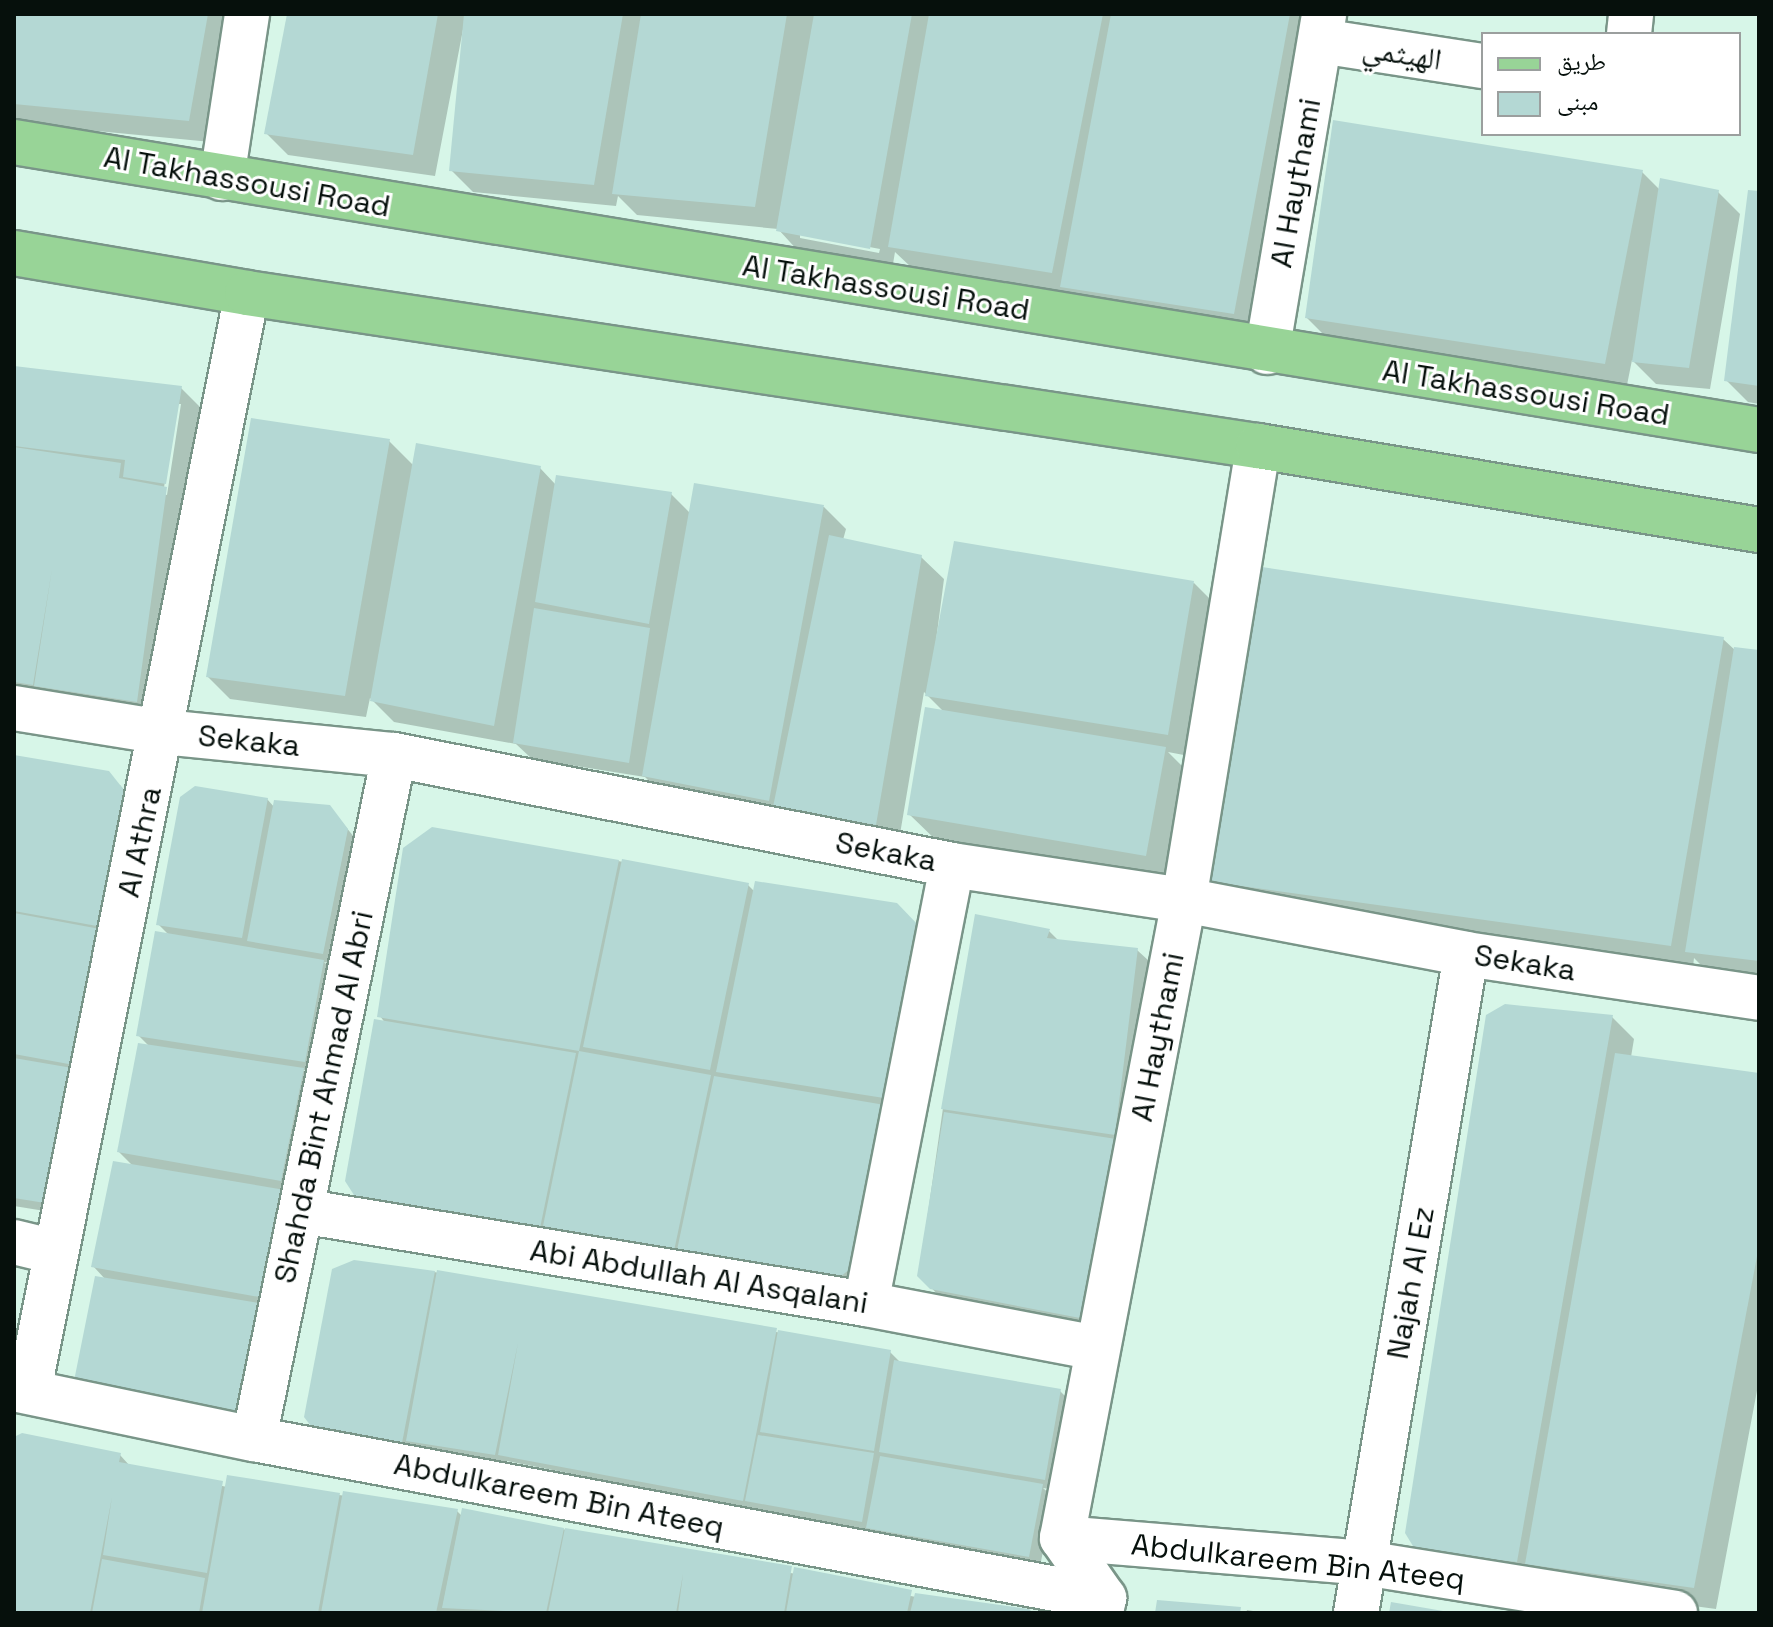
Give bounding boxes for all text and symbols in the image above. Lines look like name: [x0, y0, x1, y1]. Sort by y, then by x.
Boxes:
street label: الهيثمي: [1360, 30, 1444, 78]
legend: [1481, 32, 1741, 136]
text: طريق: [1557, 46, 1606, 77]
text: مبنى: [1557, 86, 1598, 117]
street label: Al Haythami: [1263, 95, 1329, 271]
street label: Al Takhassousi Road: [101, 139, 393, 225]
street label: Al Takhassousi Road: [740, 247, 1032, 329]
street label: Al Takhassousi Road: [1380, 352, 1672, 434]
street label: Sekaka: [196, 718, 302, 764]
street label: Al Athra: [111, 783, 169, 901]
street label: Sekaka: [832, 825, 940, 879]
street label: Shahda Bint Ahmad Al Abri: [267, 907, 381, 1287]
street label: Sekaka: [1472, 937, 1578, 989]
street label: Al Haythami: [1124, 949, 1192, 1125]
street label: Najah Al Ez: [1380, 1204, 1442, 1362]
street label: Abi Abdullah Al Asqalani: [527, 1232, 871, 1322]
street label: Abdulkareem Bin Ateeq: [391, 1446, 727, 1546]
street label: Abdulkareem Bin Ateeq: [1129, 1527, 1467, 1597]

